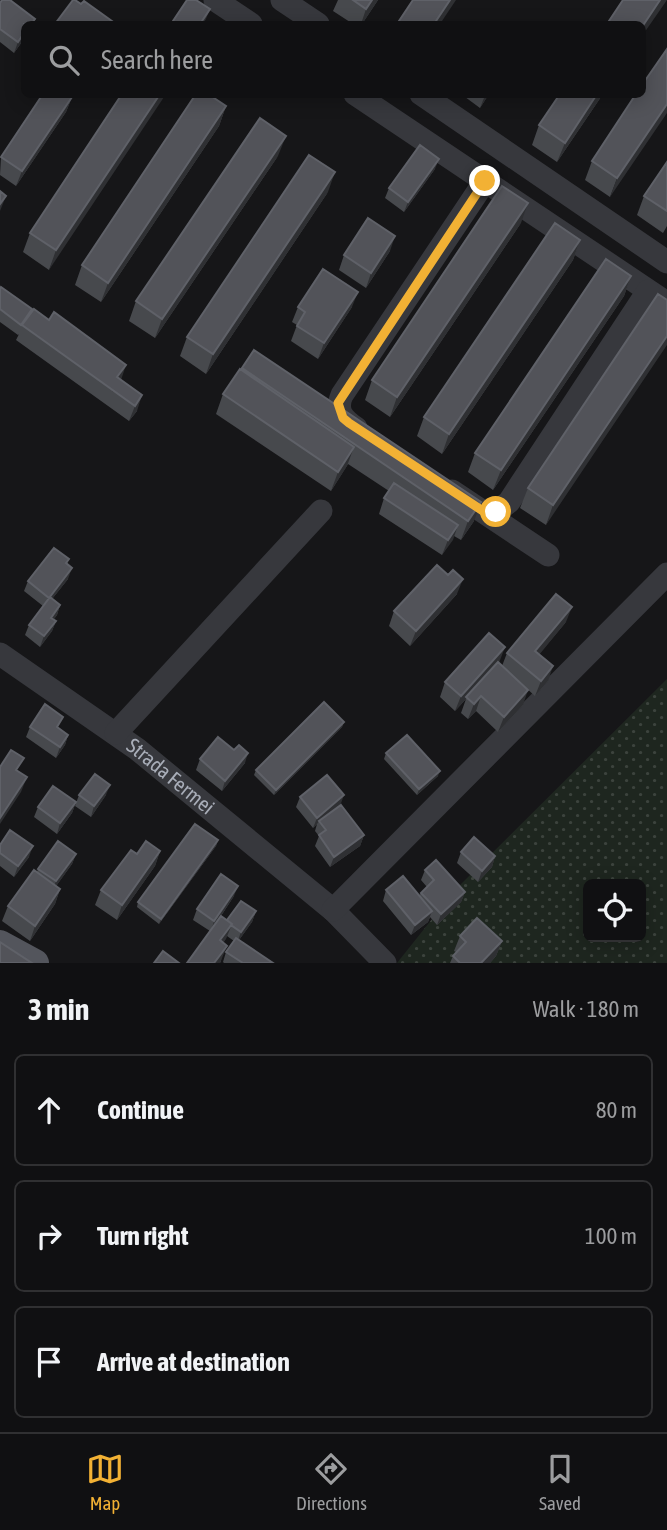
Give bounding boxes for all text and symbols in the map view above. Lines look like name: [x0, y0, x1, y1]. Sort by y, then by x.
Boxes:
search box: [21, 21, 646, 98]
icon: search: [45, 41, 83, 79]
text: Search here: [101, 45, 213, 75]
route end: [469, 165, 500, 196]
route start: [480, 496, 511, 527]
street label: Strada Fermei: [123, 733, 220, 819]
map controls: [583, 879, 646, 942]
button: locate: [583, 879, 646, 942]
text: 3 min: [28, 992, 89, 1026]
text: Walk · 180 m: [533, 996, 639, 1022]
icon: ahead: [30, 1091, 68, 1129]
text: Continue: [97, 1095, 184, 1125]
text: 80 m: [596, 1097, 637, 1123]
icon: right: [30, 1217, 68, 1255]
text: Turn right: [97, 1221, 188, 1251]
text: 100 m: [585, 1223, 637, 1249]
icon: arrive: [30, 1343, 68, 1381]
text: Arrive at destination: [97, 1347, 290, 1377]
tab: Map: [86, 1450, 124, 1514]
tab: Directions: [296, 1450, 367, 1514]
tab: Saved: [539, 1450, 581, 1514]

